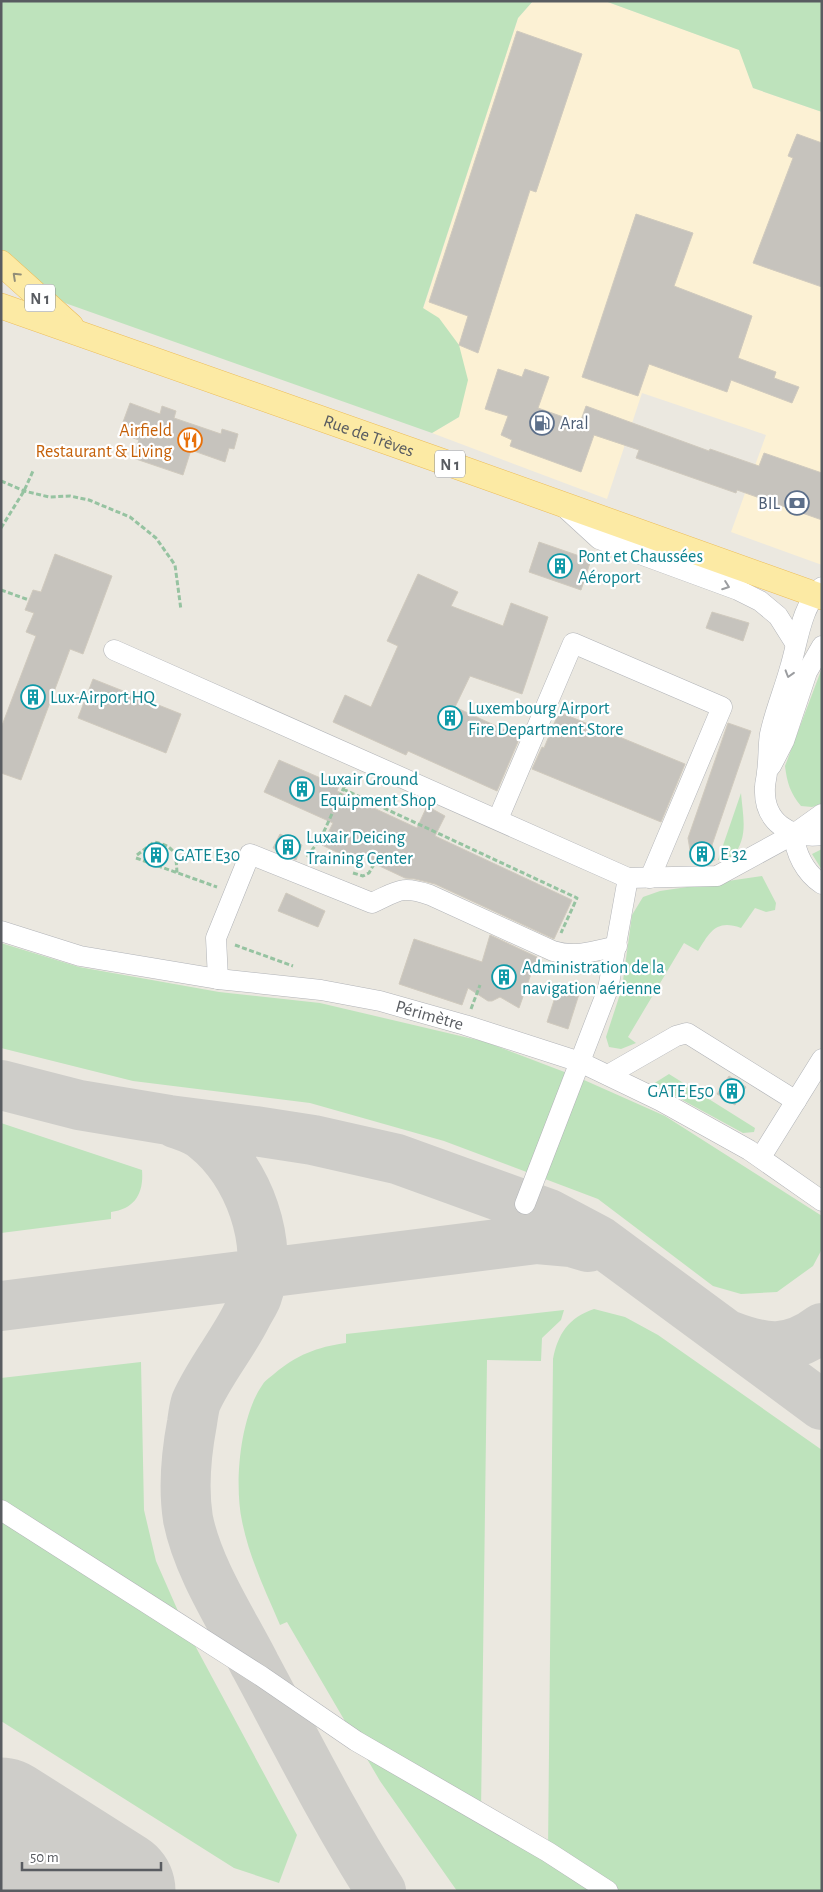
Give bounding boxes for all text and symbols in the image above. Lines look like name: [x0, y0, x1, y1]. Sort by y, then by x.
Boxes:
one-way arrow: [13, 273, 22, 282]
road number: N 1: [25, 284, 55, 312]
fuel station icon: Aral: [529, 410, 555, 436]
street label: Rue de Trèves: [321, 412, 416, 461]
place label: Aral: [560, 415, 589, 433]
place label: Airfield Restaurant & Living: [36, 422, 172, 461]
restaurant icon: Airfield Restaurant & Living: [177, 427, 203, 453]
road number: N 1: [435, 450, 465, 478]
bank icon: BIL: [784, 490, 810, 516]
place label: BIL: [758, 495, 781, 513]
place label: Pont et Chaussées Aéroport: [578, 548, 703, 587]
building icon: Pont et Chaussées Aéroport: [547, 553, 573, 579]
one-way arrow: [721, 580, 730, 590]
one-way arrow: [784, 670, 794, 678]
building icon: Lux-Airport HQ: [20, 684, 46, 710]
place label: Lux-Airport HQ: [50, 689, 157, 707]
place label: Luxembourg Airport Fire Department Store: [468, 700, 623, 739]
building icon: Luxembourg Airport Fire Department Store: [437, 705, 463, 731]
place label: Luxair Ground Equipment Shop: [320, 771, 436, 810]
building icon: Luxair Ground Equipment Shop: [289, 776, 315, 802]
place label: Luxair Deicing Training Center: [306, 829, 413, 868]
building icon: Luxair Deicing Training Center: [275, 834, 301, 860]
building icon: E 32: [689, 841, 715, 867]
building icon: GATE E30: [143, 842, 169, 868]
place label: E 32: [720, 846, 747, 864]
place label: GATE E30: [174, 847, 240, 865]
place label: Administration de la navigation aérienne: [522, 959, 665, 998]
building icon: Administration de la navigation aérienne: [491, 964, 517, 990]
street label: Périmètre: [393, 998, 465, 1034]
building icon: GATE E50: [719, 1078, 745, 1104]
place label: GATE E50: [648, 1083, 714, 1101]
scale bar: [22, 1840, 161, 1872]
text: 50 m: [30, 1850, 59, 1865]

